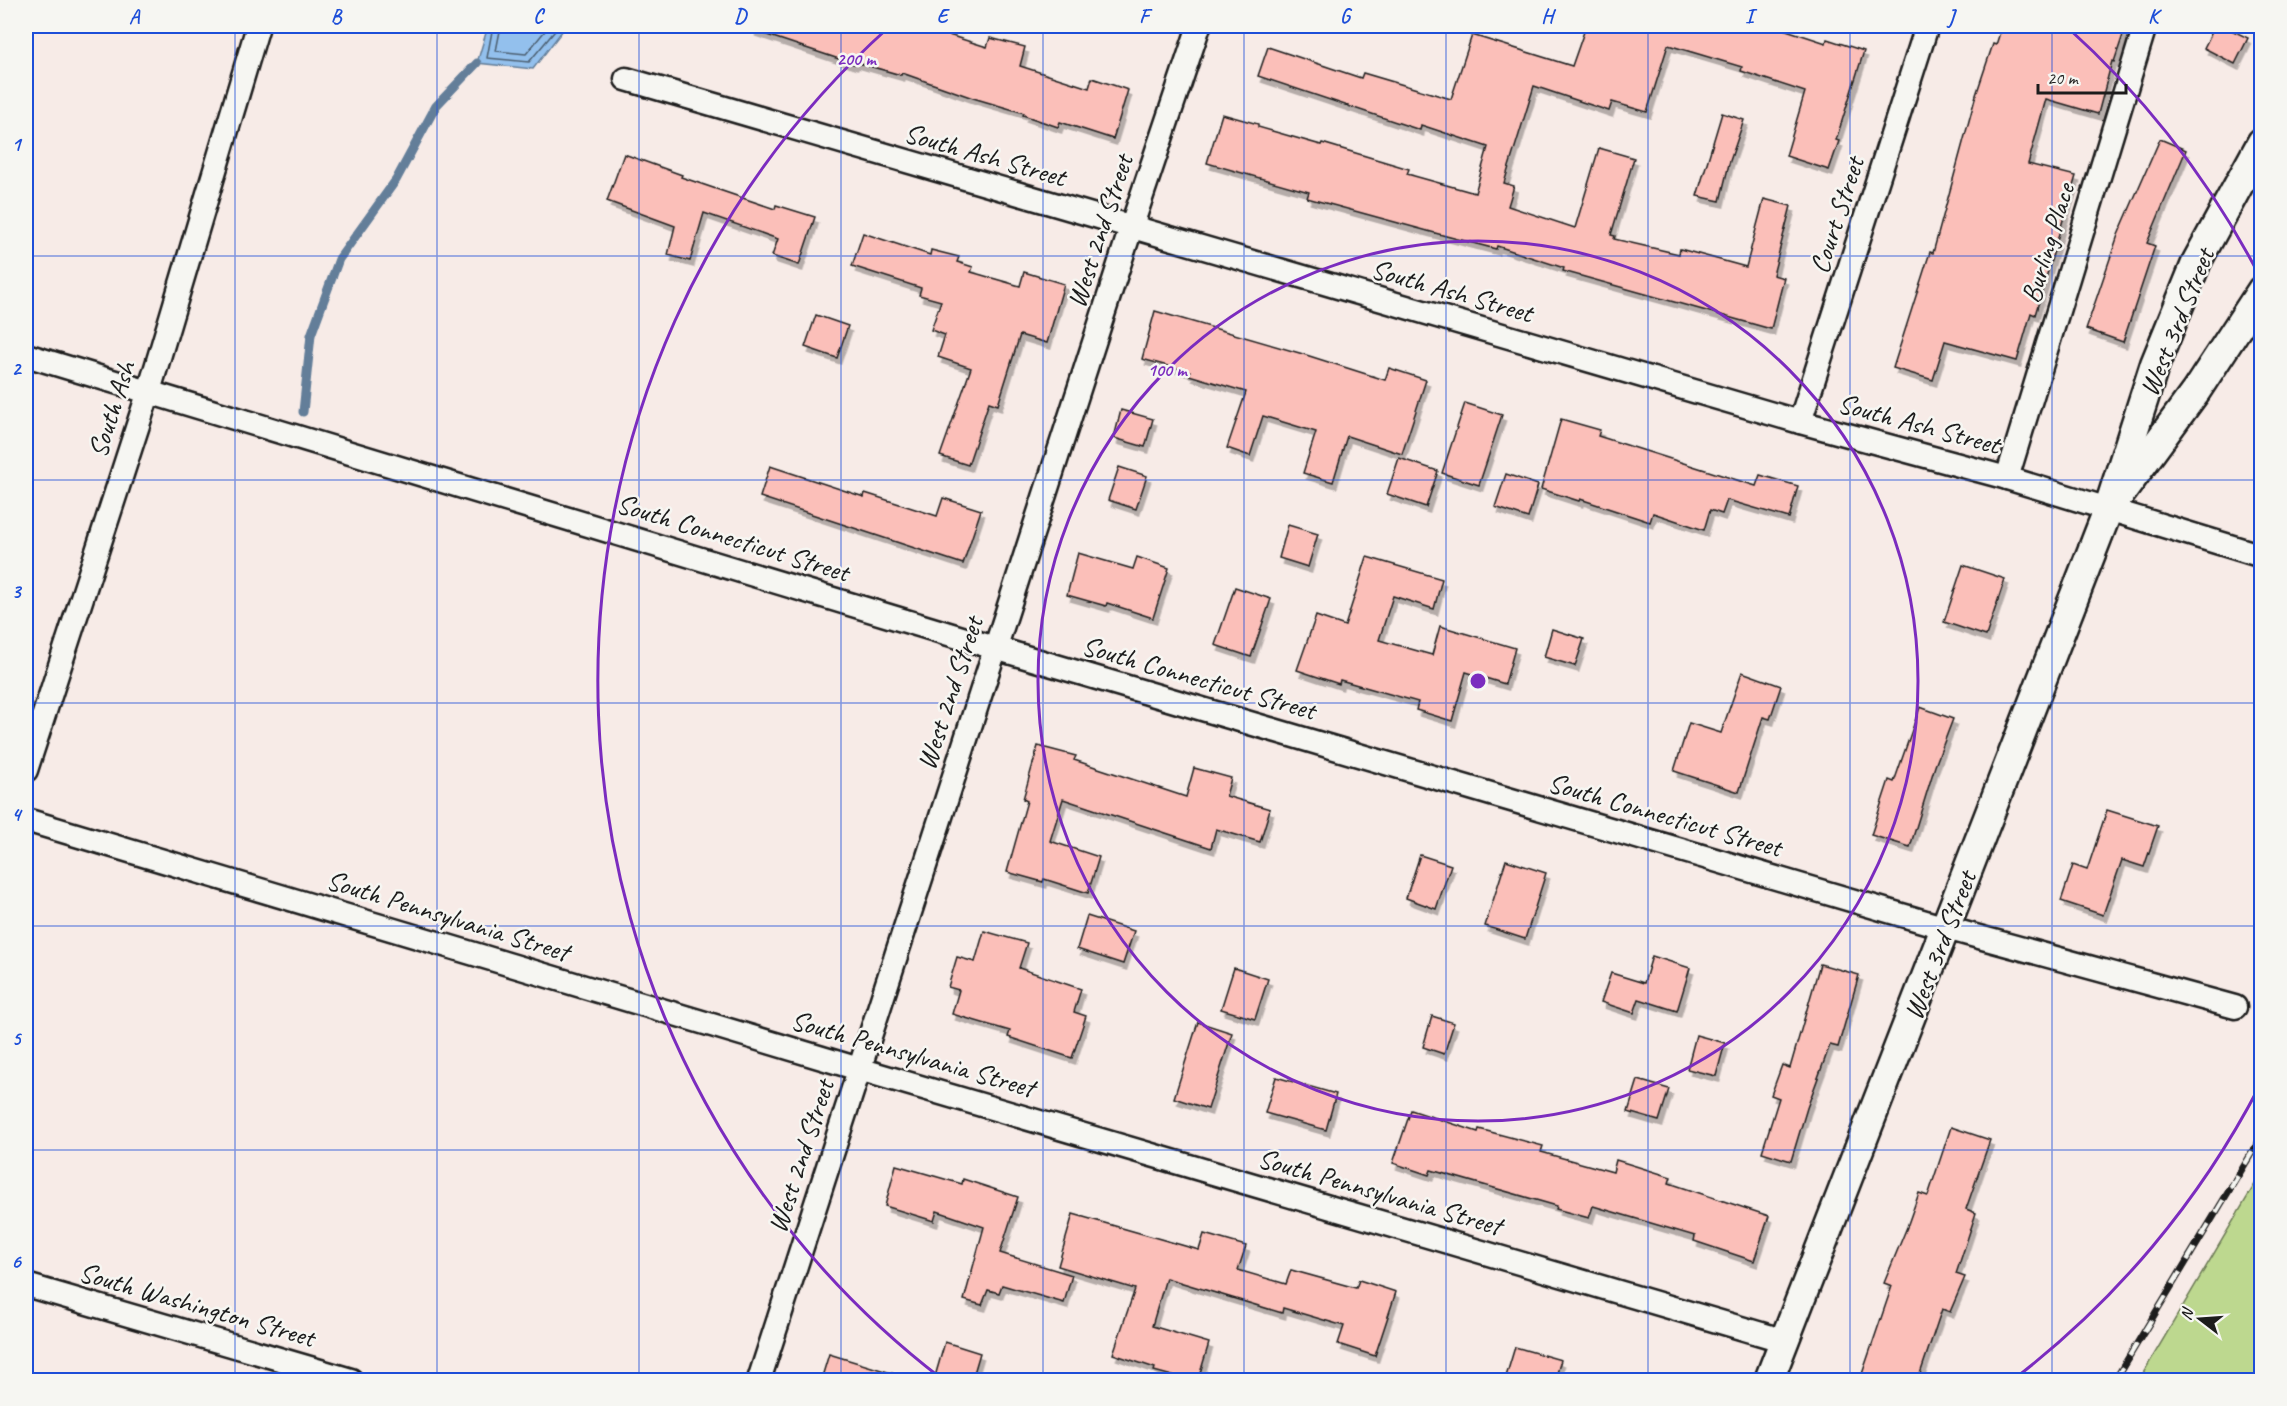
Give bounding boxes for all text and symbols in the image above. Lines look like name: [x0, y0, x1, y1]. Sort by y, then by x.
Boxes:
text: A: [129, 4, 141, 29]
text: B: [331, 4, 343, 29]
text: C: [533, 4, 545, 29]
text: D: [734, 4, 748, 29]
text: E: [937, 4, 951, 29]
text: F: [1139, 4, 1153, 29]
text: G: [1340, 4, 1353, 29]
text: H: [1541, 4, 1556, 29]
text: I: [1745, 4, 1758, 29]
text: J: [1946, 4, 1958, 29]
text: K: [2148, 4, 2162, 29]
text: 200 m: [837, 48, 877, 70]
scale bar: [2038, 57, 2126, 95]
text: 20 m: [2047, 67, 2080, 89]
street label: South Ash Street: [900, 115, 1072, 195]
text: 1: [12, 132, 23, 157]
street label: West 2nd Street: [1058, 148, 1141, 312]
street label: Court Street: [1801, 150, 1873, 278]
street label: Burling Place: [2013, 177, 2083, 307]
street label: West 3rd Street: [2131, 241, 2223, 401]
street label: South Ash Street: [1367, 251, 1539, 331]
street label: South Ash: [80, 355, 144, 462]
text: 2: [12, 356, 23, 381]
text: 100 m: [1148, 359, 1188, 381]
street label: South Ash Street: [1834, 385, 2006, 463]
street label: South Connecticut Street: [612, 485, 856, 590]
text: 3: [12, 579, 23, 604]
street label: West 2nd Street: [908, 610, 991, 774]
street label: South Connecticut Street: [1078, 627, 1322, 728]
centre of rings: [1468, 671, 1488, 691]
street label: South Connecticut Street: [1544, 764, 1788, 865]
text: 4: [12, 802, 24, 827]
street label: South Pennsylvania Street: [322, 862, 577, 970]
street label: West 3rd Street: [1895, 864, 1985, 1024]
street label: South Pennsylvania Street: [787, 1002, 1042, 1106]
text: 5: [12, 1026, 23, 1051]
street label: West 2nd Street: [759, 1073, 842, 1237]
street label: South Pennsylvania Street: [1254, 1140, 1509, 1244]
text: 6: [11, 1249, 22, 1274]
street label: South Washington Street: [75, 1254, 321, 1356]
north arrow: [2170, 1289, 2230, 1349]
text: N: [2176, 1304, 2199, 1323]

